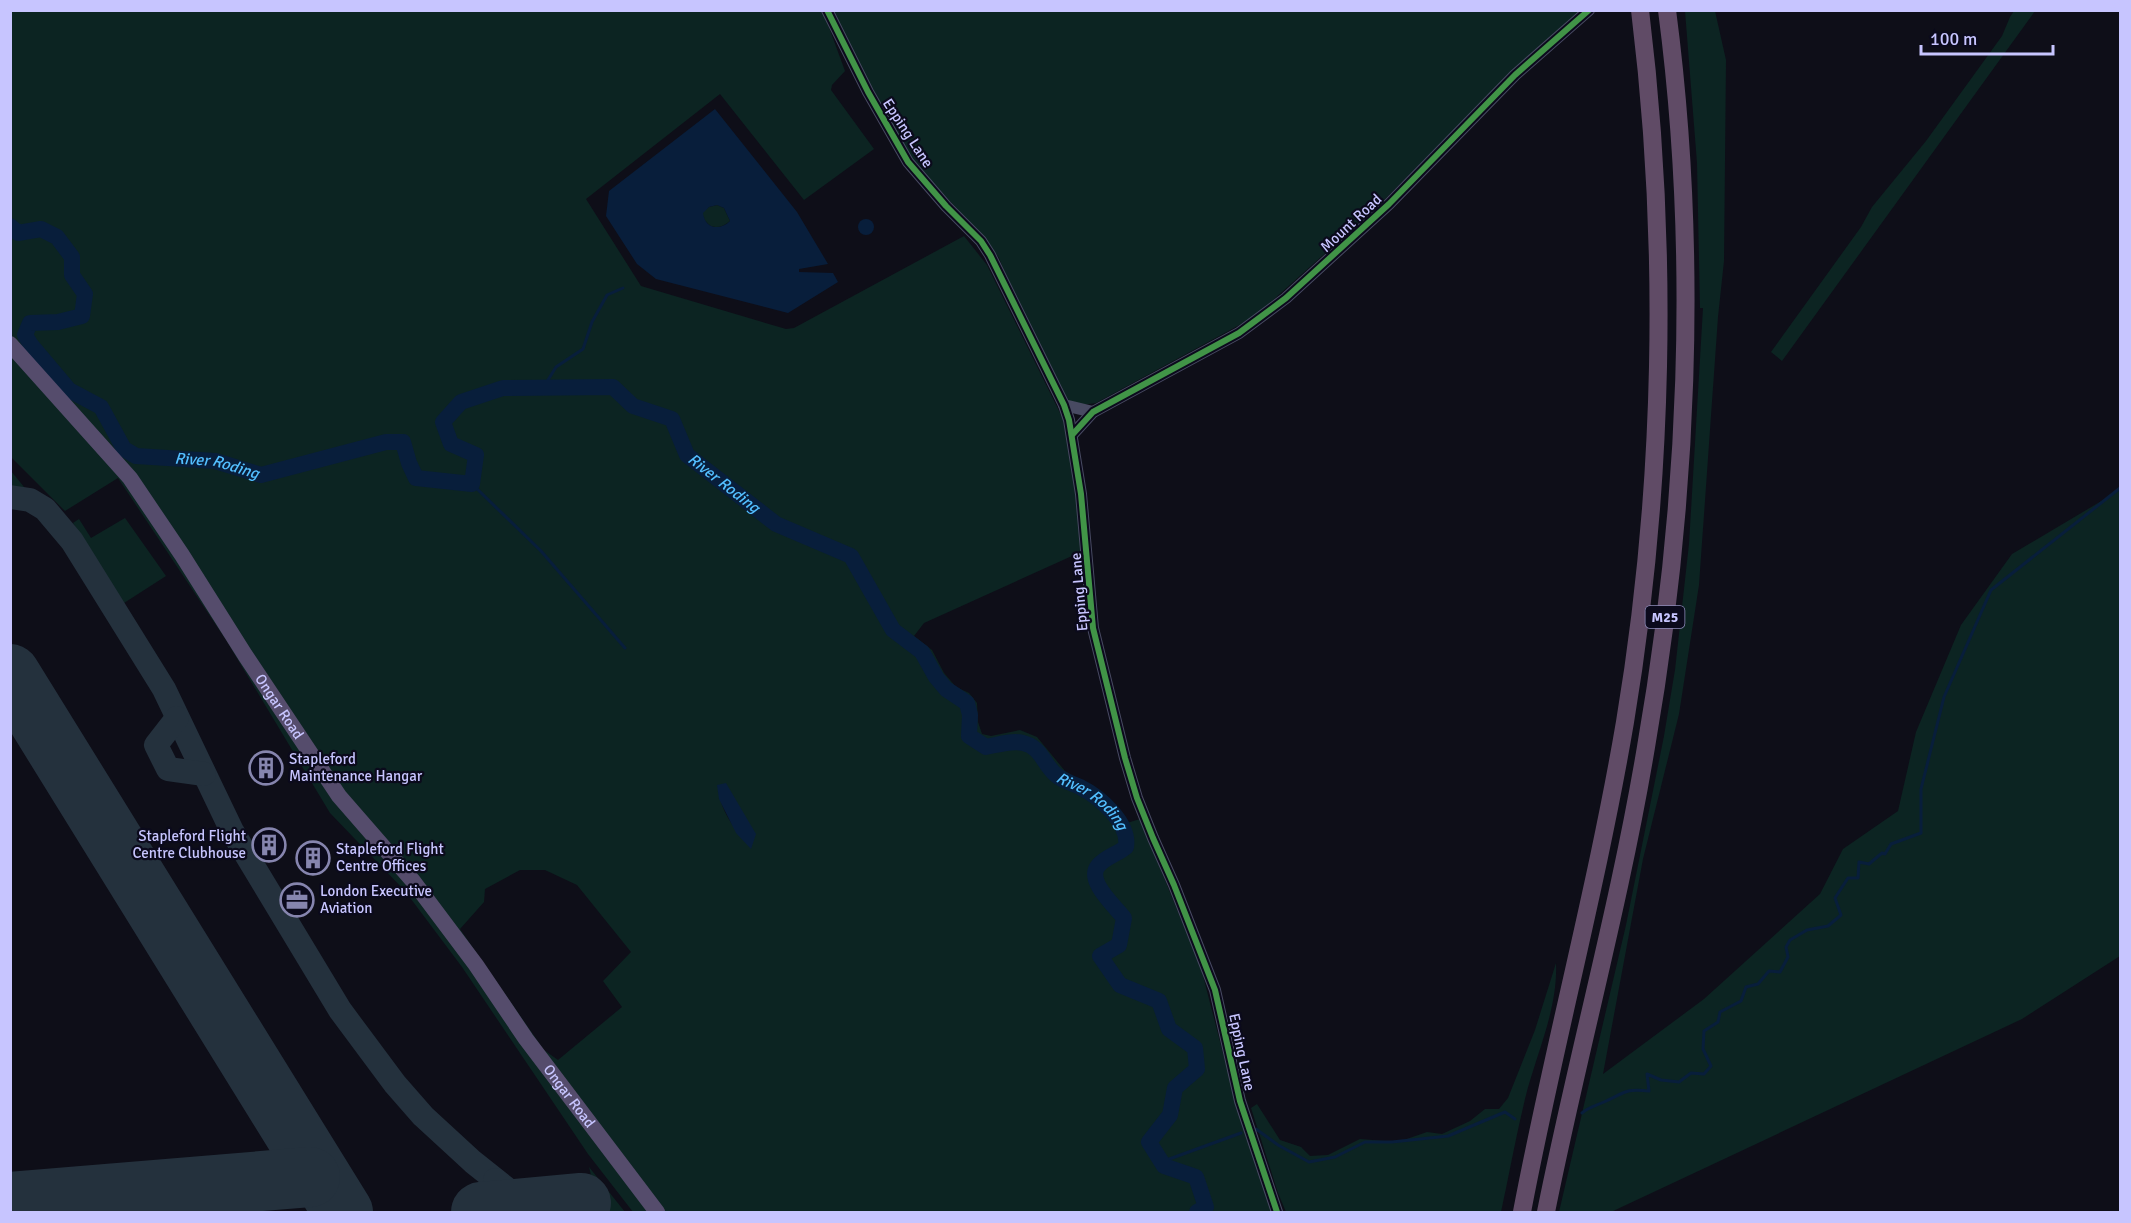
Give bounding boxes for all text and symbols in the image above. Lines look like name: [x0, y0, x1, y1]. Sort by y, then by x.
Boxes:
scale bar: [1921, 18, 2053, 56]
text: 100 m: [1930, 28, 1977, 50]
street label: Epping Lane: [879, 95, 937, 171]
street label: Mount Road: [1317, 190, 1385, 256]
water label: River Roding: [174, 448, 263, 484]
water label: River Roding: [684, 449, 765, 519]
street label: Epping Lane: [1067, 552, 1091, 632]
road number: M25: [1646, 606, 1684, 628]
street label: Ongar Road: [251, 671, 308, 743]
building icon: Stapleford Maintenance Hangar: [248, 750, 284, 786]
place label: Stapleford Maintenance Hangar: [289, 750, 423, 785]
water label: River Roding: [1053, 768, 1133, 835]
place label: Stapleford Flight Centre Clubhouse: [132, 827, 246, 862]
building icon: Stapleford Flight Centre Clubhouse: [251, 827, 287, 863]
building icon: Stapleford Flight Centre Offices: [295, 840, 331, 876]
place label: Stapleford Flight Centre Offices: [336, 840, 444, 875]
office icon: London Executive Aviation: [279, 882, 315, 918]
place label: London Executive Aviation: [320, 882, 432, 917]
street label: Epping Lane: [1225, 1012, 1259, 1092]
street label: Ongar Road: [540, 1061, 599, 1131]

